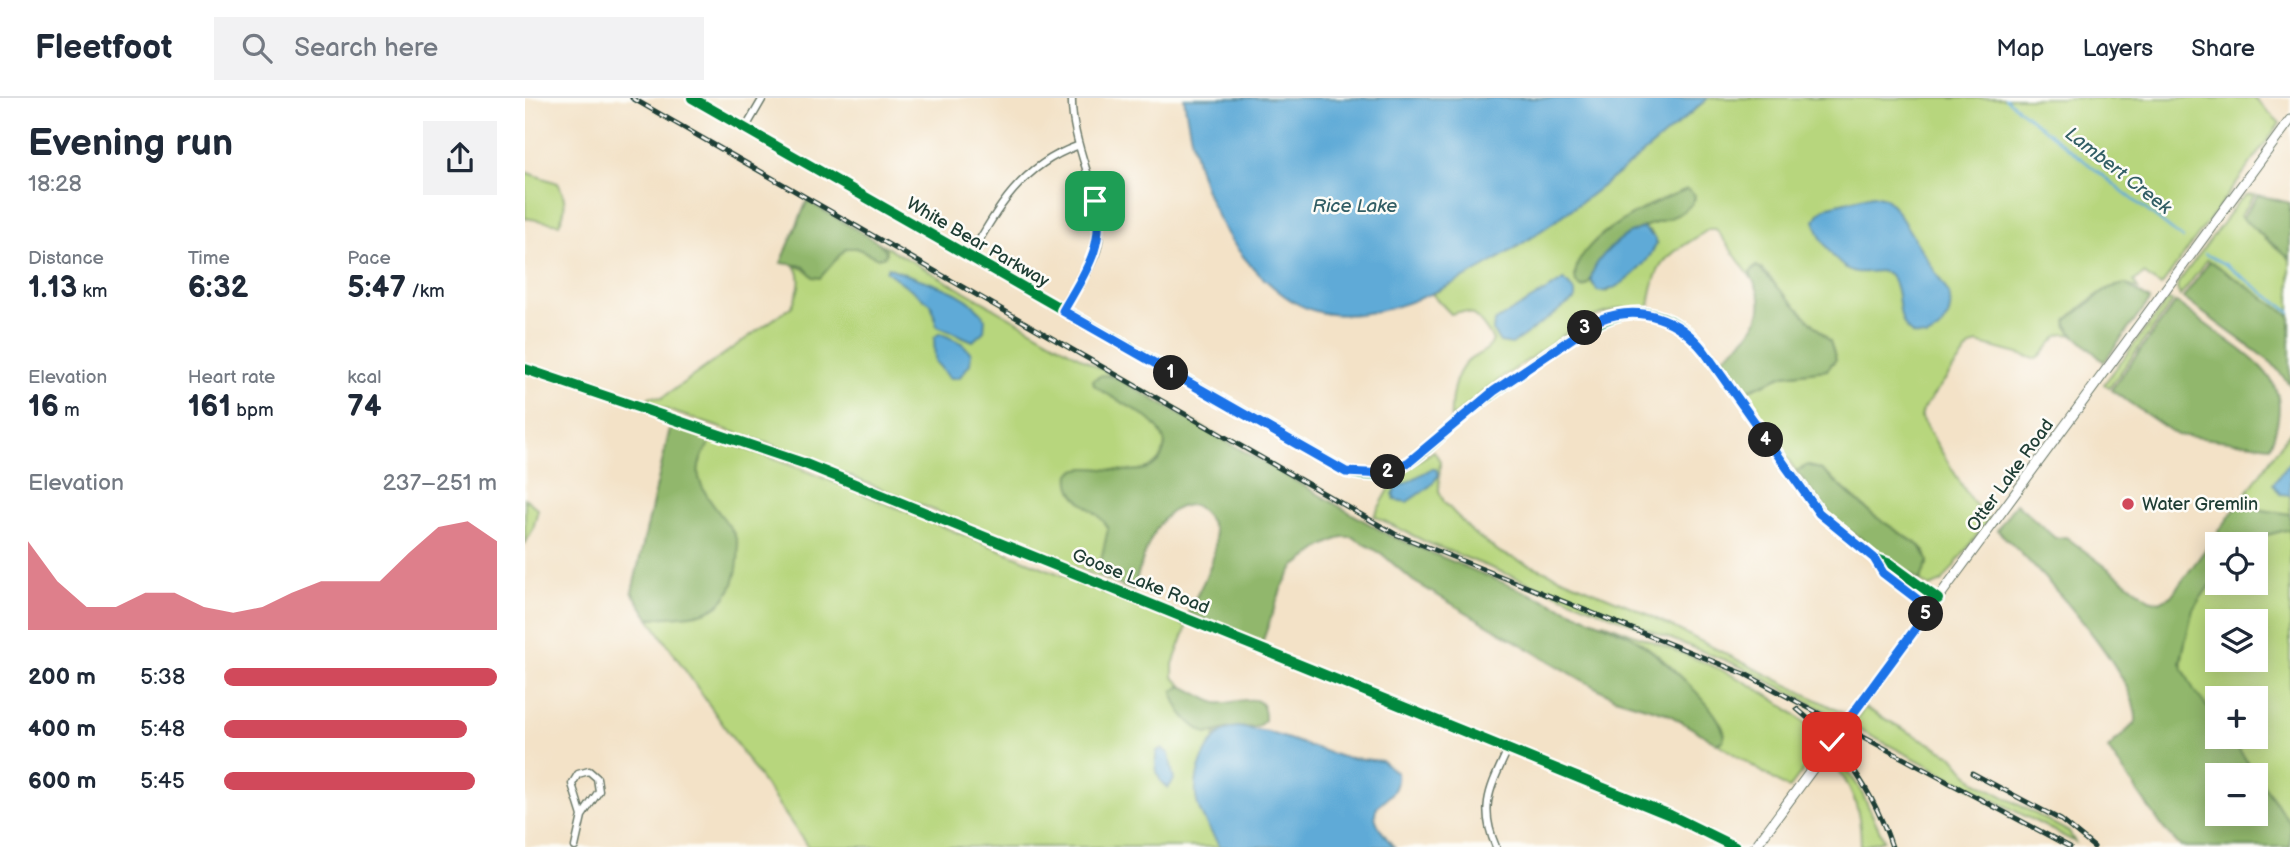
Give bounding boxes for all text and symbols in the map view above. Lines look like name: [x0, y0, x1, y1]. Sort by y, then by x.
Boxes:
search box: [214, 17, 704, 80]
text: Fleetfoot: [35, 28, 172, 68]
icon: search: [238, 29, 276, 67]
text: Search here: [294, 33, 438, 64]
text: Map: [1996, 34, 2044, 63]
text: Layers: [2082, 34, 2153, 63]
text: Share: [2191, 34, 2255, 63]
text: Evening run: [28, 121, 233, 166]
button: share: [423, 121, 497, 195]
water label: Lambert Creek: [2060, 123, 2176, 220]
text: 18:28: [28, 170, 82, 198]
pin: [1065, 171, 1125, 231]
icon: arrive: [1076, 182, 1114, 220]
street label: White Bear Parkway: [903, 193, 1054, 292]
water label: Rice Lake: [1313, 195, 1397, 218]
text: Distance: [28, 247, 104, 270]
text: Time: [188, 247, 230, 270]
text: Pace: [347, 247, 391, 270]
text: 1.13: [28, 270, 77, 306]
text: 6:32: [188, 270, 249, 306]
text: 5:47: [347, 270, 406, 306]
text: km: [77, 280, 108, 303]
text: /km: [406, 280, 445, 303]
pin: 3: [1567, 310, 1603, 345]
text: 3: [1579, 316, 1590, 339]
pin: 1: [1153, 356, 1189, 390]
text: 1: [1167, 361, 1175, 384]
text: Elevation: [28, 366, 107, 389]
text: Heart rate: [188, 366, 275, 389]
text: kcal: [347, 366, 381, 389]
text: 16: [28, 389, 59, 425]
text: 161: [188, 389, 231, 425]
text: 74: [347, 389, 382, 425]
text: m: [59, 399, 80, 422]
text: bpm: [231, 399, 274, 422]
street label: Otter Lake Road: [1963, 415, 2058, 536]
pin: 4: [1749, 422, 1783, 458]
text: 4: [1760, 428, 1771, 451]
pin: 2: [1371, 454, 1405, 490]
text: 2: [1382, 460, 1393, 483]
text: Elevation: [28, 469, 124, 497]
text: 237–251 m: [382, 469, 497, 497]
place label: Water Gremlin: [2142, 494, 2258, 515]
marker: Water Gremlin: [2120, 496, 2136, 512]
map controls: [2205, 532, 2268, 826]
button: locate: [2205, 532, 2268, 595]
street label: Goose Lake Road: [1069, 544, 1212, 619]
pin: 5: [1909, 596, 1943, 632]
text: 5: [1920, 602, 1931, 625]
button: layers: [2205, 609, 2268, 672]
text: 200 m: [28, 663, 96, 691]
text: 5:38: [140, 663, 185, 691]
button: +: [2205, 686, 2268, 749]
pin: [1802, 712, 1862, 772]
text: 400 m: [28, 715, 96, 743]
text: 5:48: [140, 715, 185, 743]
icon: check: [1813, 723, 1851, 761]
button: −: [2205, 763, 2268, 826]
text: 600 m: [28, 767, 96, 795]
text: 5:45: [140, 767, 185, 795]

